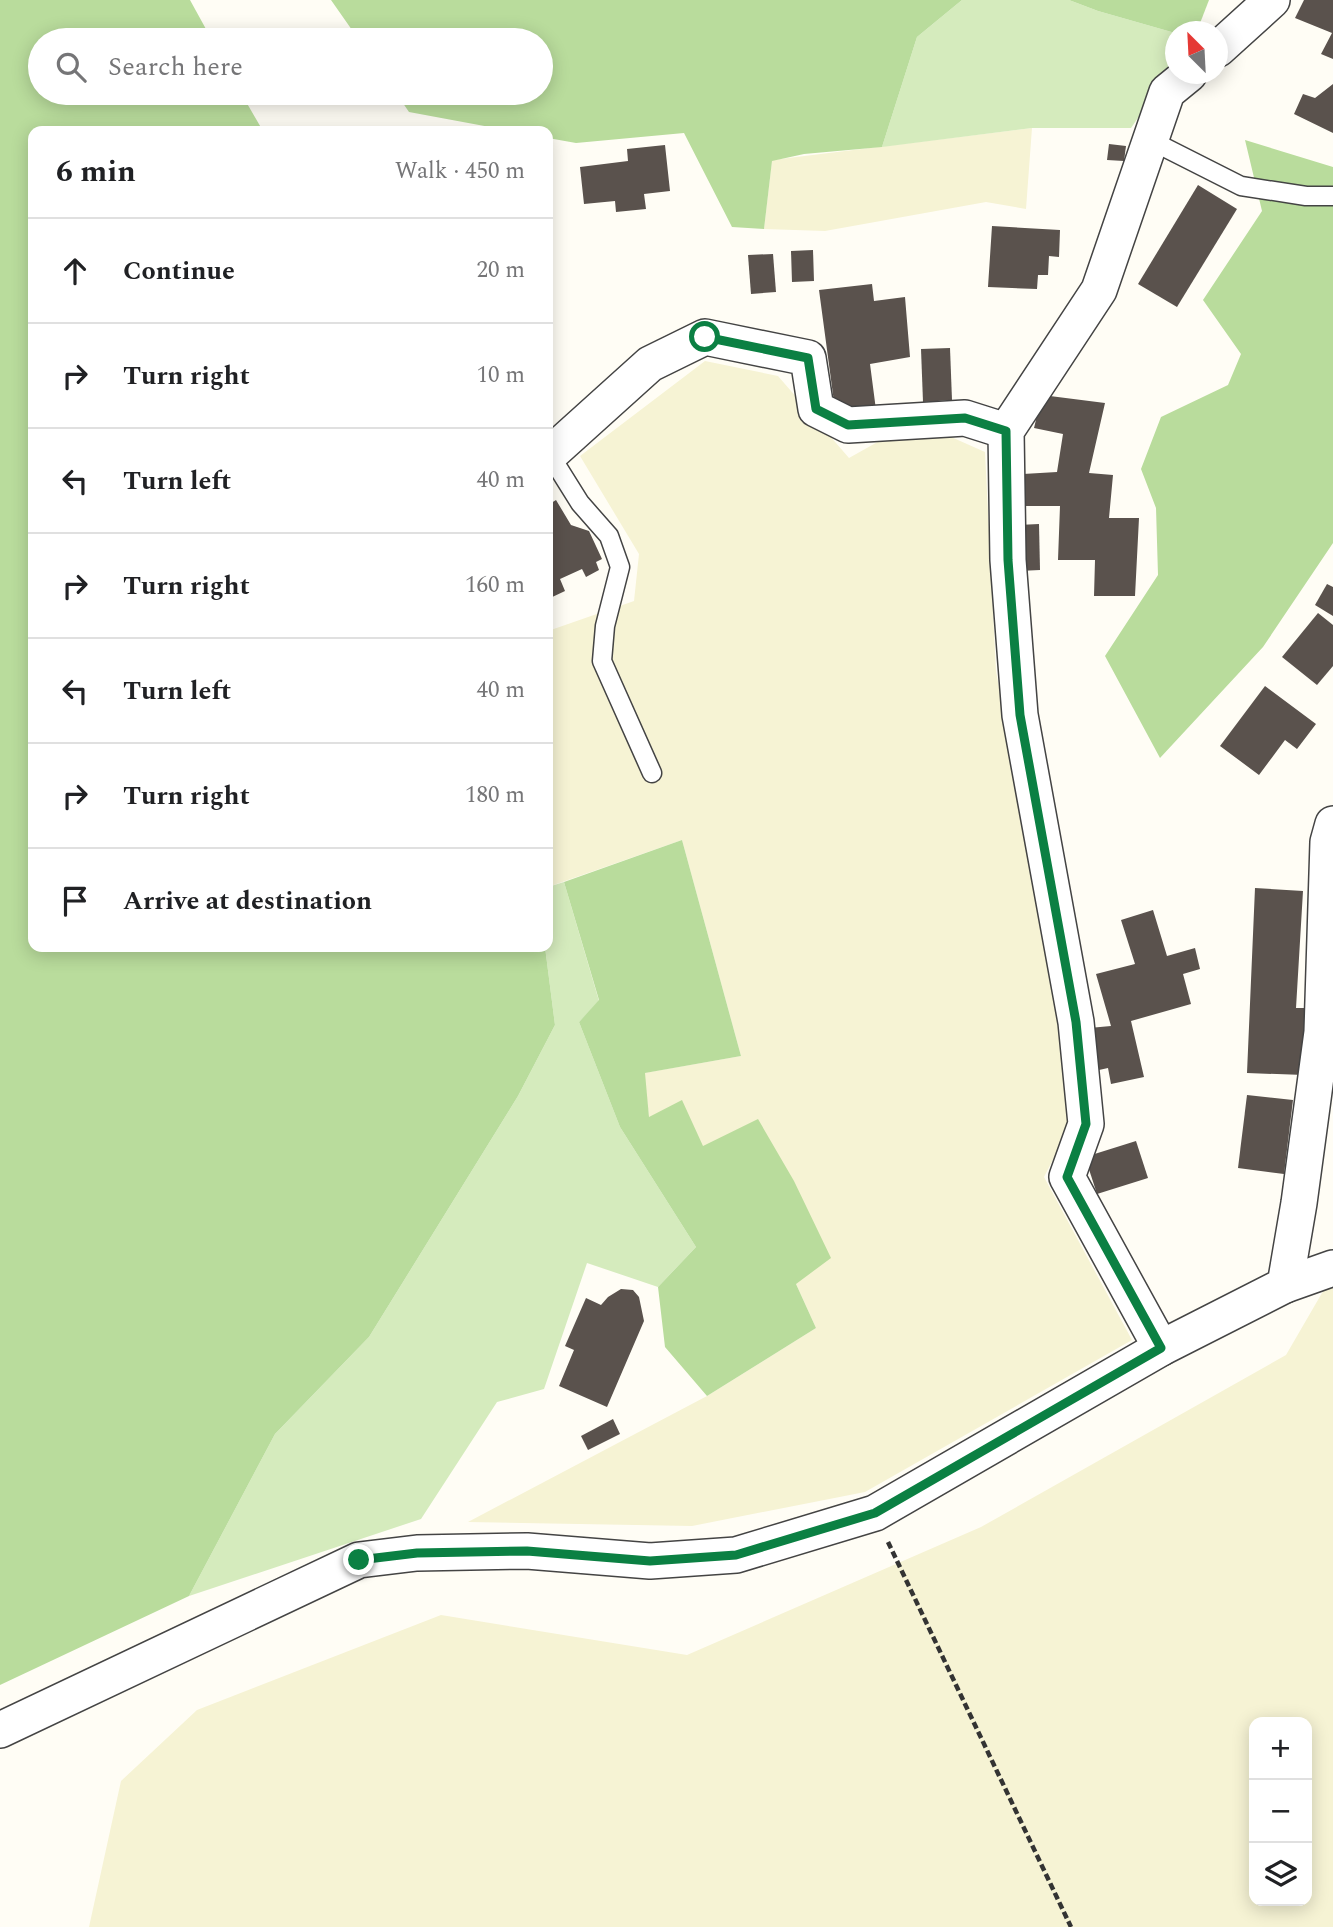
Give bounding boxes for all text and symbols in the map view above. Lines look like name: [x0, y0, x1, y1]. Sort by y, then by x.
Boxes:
north arrow: [1165, 21, 1228, 84]
search box: [28, 28, 553, 105]
text: Search here: [108, 47, 243, 87]
icon: search: [52, 48, 90, 86]
text: 6 min: [56, 149, 136, 195]
text: Walk · 450 m: [395, 154, 525, 189]
text: Continue: [123, 251, 235, 291]
icon: ahead: [56, 252, 94, 290]
text: 20 m: [476, 253, 525, 288]
route start: [689, 321, 720, 352]
text: Turn right: [123, 356, 250, 396]
icon: right: [56, 357, 94, 395]
text: 10 m: [476, 358, 525, 393]
text: Turn left: [123, 461, 231, 501]
icon: left: [56, 462, 94, 500]
text: 40 m: [476, 463, 525, 498]
text: Turn right: [123, 566, 250, 606]
icon: right: [56, 567, 94, 605]
text: 160 m: [465, 568, 525, 603]
text: Turn left: [123, 671, 231, 711]
icon: left: [56, 672, 94, 710]
text: 40 m: [476, 673, 525, 708]
text: Turn right: [123, 776, 250, 816]
icon: right: [56, 777, 94, 815]
text: 180 m: [465, 778, 525, 813]
text: Arrive at destination: [123, 881, 372, 921]
icon: arrive: [56, 882, 94, 920]
route end: [343, 1544, 374, 1575]
map controls: [1249, 1717, 1312, 1906]
button: +: [1249, 1717, 1312, 1780]
button: −: [1249, 1780, 1312, 1843]
button: layers: [1249, 1843, 1312, 1906]

